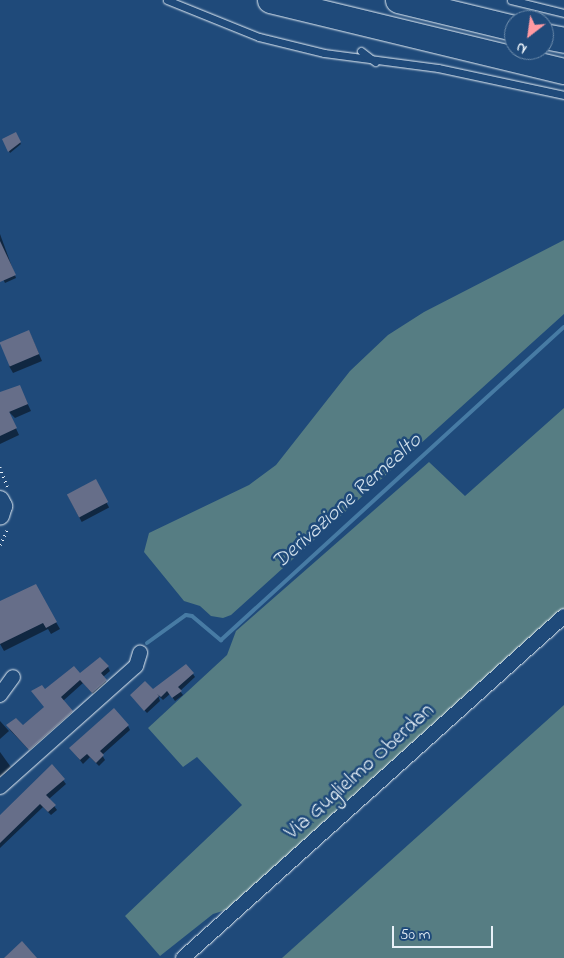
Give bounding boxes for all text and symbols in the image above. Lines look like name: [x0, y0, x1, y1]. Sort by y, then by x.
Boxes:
north arrow: [504, 10, 554, 60]
text: N: [512, 36, 531, 59]
water label: Derivazione Remealto: [268, 428, 428, 576]
street label: Via Guglielmo Oberdan: [280, 698, 440, 846]
scale bar: [394, 916, 495, 948]
text: 50 m: [400, 924, 430, 946]

